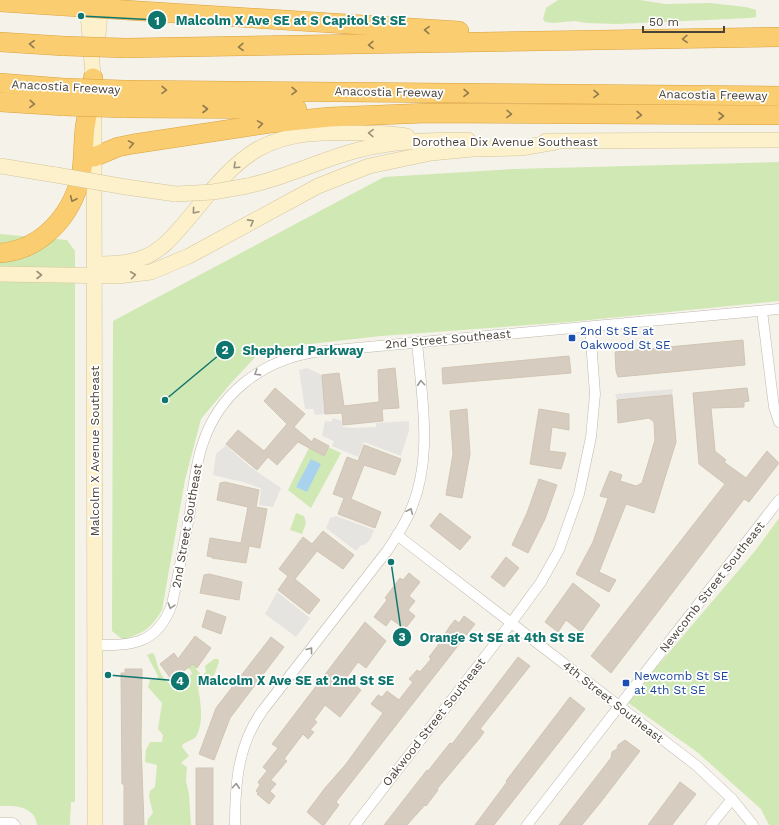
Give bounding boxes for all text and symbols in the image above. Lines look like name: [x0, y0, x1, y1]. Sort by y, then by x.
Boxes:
callout: Malcolm X Ave SE at S Capitol St SE: [147, 8, 414, 33]
scale bar: [643, 8, 724, 34]
text: Malcolm X Ave SE at S Capitol St SE: [176, 13, 406, 28]
text: 1: [154, 14, 160, 28]
text: 50 m: [649, 15, 679, 29]
one-way arrow: [424, 26, 430, 34]
one-way arrow: [682, 35, 688, 43]
one-way arrow: [29, 40, 35, 49]
one-way arrow: [368, 40, 374, 49]
one-way arrow: [238, 43, 244, 51]
street label: Anacostia Freeway: [11, 77, 122, 97]
street label: Anacostia Freeway: [334, 84, 444, 100]
one-way arrow: [161, 86, 167, 94]
one-way arrow: [291, 87, 297, 95]
street label: Anacostia Freeway: [658, 87, 768, 103]
one-way arrow: [463, 89, 469, 97]
one-way arrow: [593, 90, 599, 98]
one-way arrow: [29, 100, 35, 109]
one-way arrow: [202, 105, 208, 113]
one-way arrow: [506, 110, 512, 118]
one-way arrow: [636, 111, 642, 119]
one-way arrow: [718, 111, 724, 120]
one-way arrow: [256, 120, 263, 129]
one-way arrow: [368, 129, 374, 138]
street label: Dorothea Dix Avenue Southeast: [412, 135, 598, 149]
one-way arrow: [128, 141, 134, 149]
one-way arrow: [233, 161, 240, 168]
one-way arrow: [70, 194, 78, 202]
one-way arrow: [192, 206, 199, 214]
one-way arrow: [247, 219, 254, 226]
one-way arrow: [36, 271, 42, 279]
one-way arrow: [130, 271, 136, 280]
place label: 2nd St SE at Oakwood St SE: [580, 324, 671, 352]
street label: 2nd Street Southeast: [385, 327, 511, 351]
marker: 2nd St SE at Oakwood St SE: [567, 333, 577, 343]
callout: Shepherd Parkway: [215, 337, 372, 362]
text: 2: [221, 343, 229, 357]
text: Shepherd Parkway: [242, 343, 364, 358]
street label: Malcolm X Avenue Southeast: [88, 366, 102, 536]
one-way arrow: [254, 368, 261, 375]
one-way arrow: [416, 380, 425, 386]
street label: 2nd Street Southeast: [169, 463, 205, 589]
one-way arrow: [406, 508, 414, 515]
street label: Newcomb Street Southeast: [657, 519, 767, 655]
one-way arrow: [168, 602, 176, 609]
callout: Orange St SE at 4th St SE: [392, 625, 592, 650]
text: 3: [398, 630, 406, 644]
text: Orange St SE at 4th St SE: [420, 630, 584, 645]
one-way arrow: [305, 648, 312, 655]
street label: Oakwood Street Southeast: [380, 655, 488, 789]
street label: 4th Street Southeast: [560, 658, 666, 746]
callout: Malcolm X Ave SE at 2nd St SE: [170, 668, 402, 693]
place label: Newcomb St SE at 4th St SE: [634, 669, 729, 697]
text: Malcolm X Ave SE at 2nd St SE: [198, 673, 394, 688]
text: 4: [176, 674, 184, 688]
marker: Newcomb St SE at 4th St SE: [621, 678, 631, 688]
one-way arrow: [231, 783, 240, 789]

